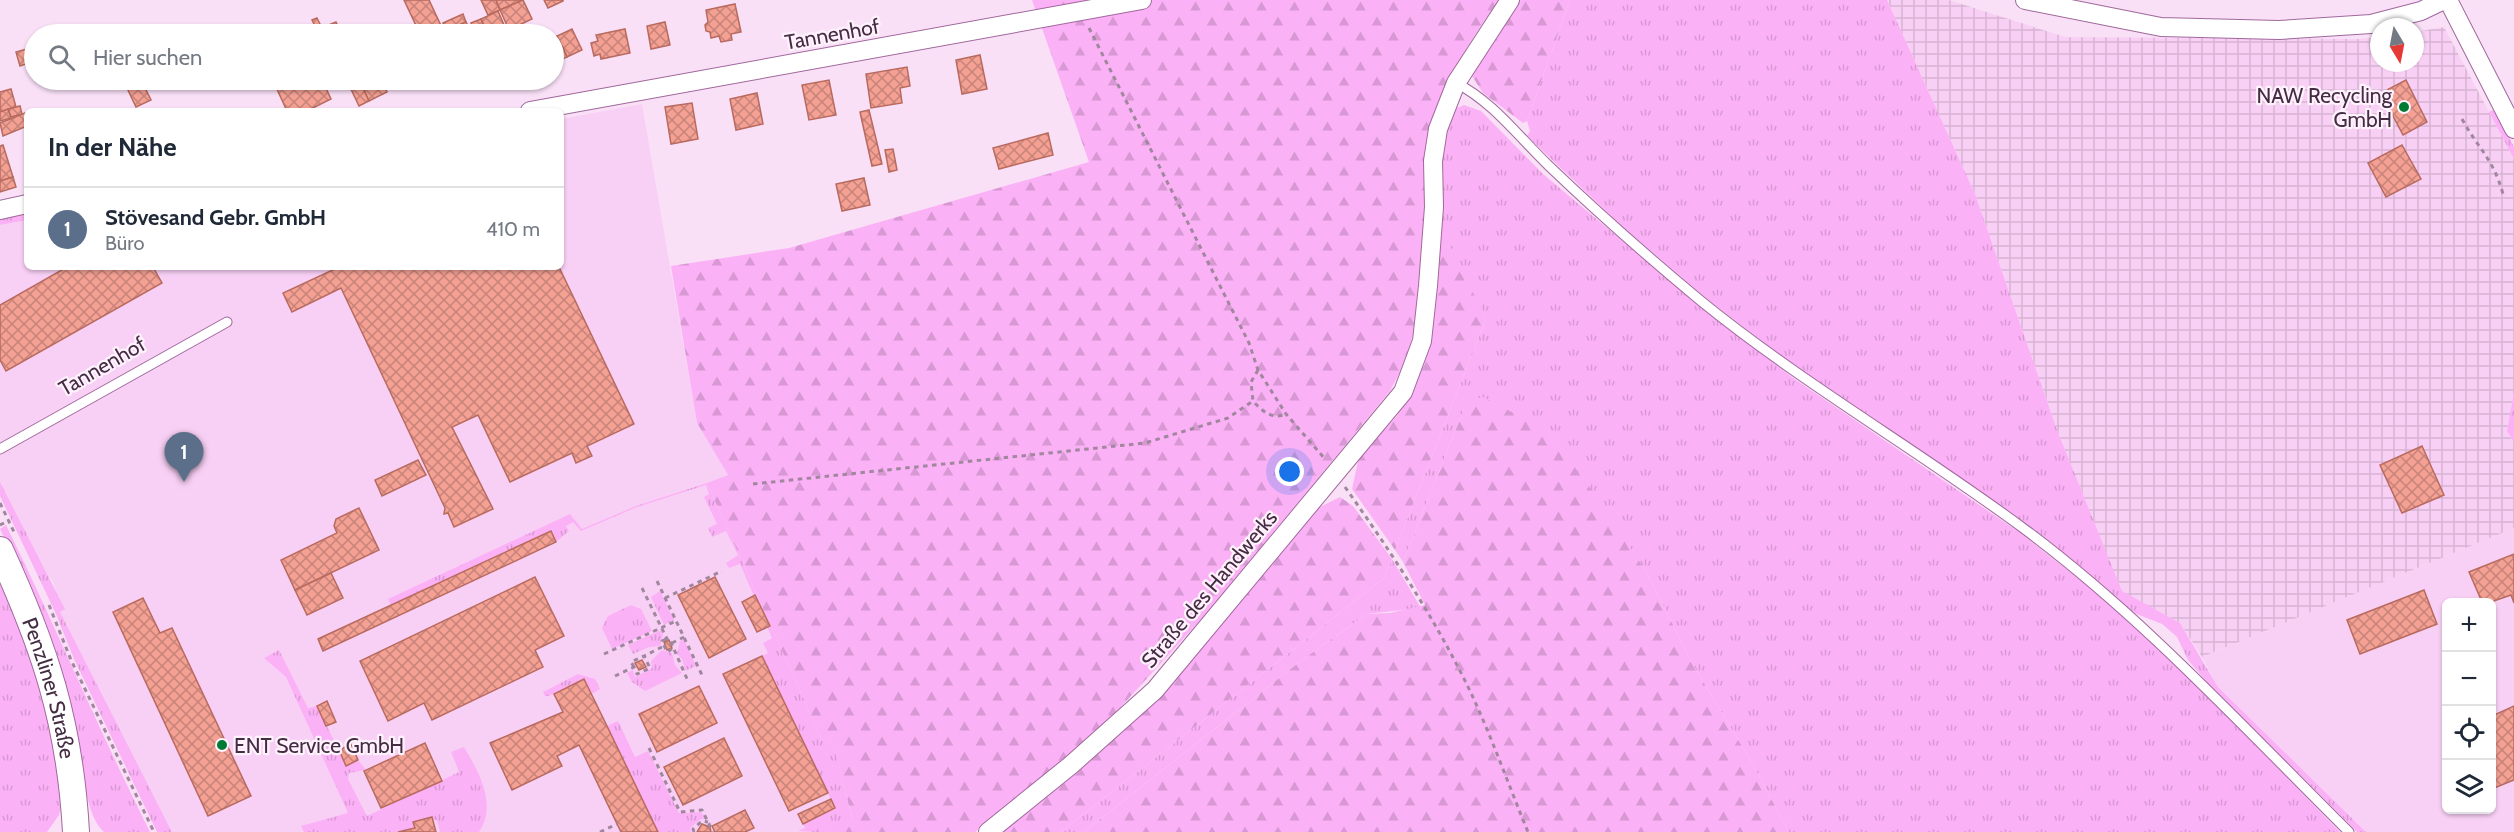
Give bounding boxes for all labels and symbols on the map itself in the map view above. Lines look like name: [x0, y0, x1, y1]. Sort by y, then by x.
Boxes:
street label: Tannenhof: [783, 13, 881, 55]
north arrow: [2370, 18, 2424, 72]
place label: NAW Recycling GmbH: [2256, 83, 2393, 132]
marker: NAW Recycling GmbH: [2397, 100, 2411, 114]
street label: Tannenhof: [54, 331, 150, 401]
pin: 1: [164, 432, 204, 482]
your location: [1275, 457, 1304, 486]
street label: Straße des Handwerks: [1136, 505, 1282, 673]
street label: Penzliner Straße: [18, 614, 81, 761]
place label: ENT Service GmbH: [234, 733, 404, 758]
marker: ENT Service GmbH: [215, 738, 229, 752]

